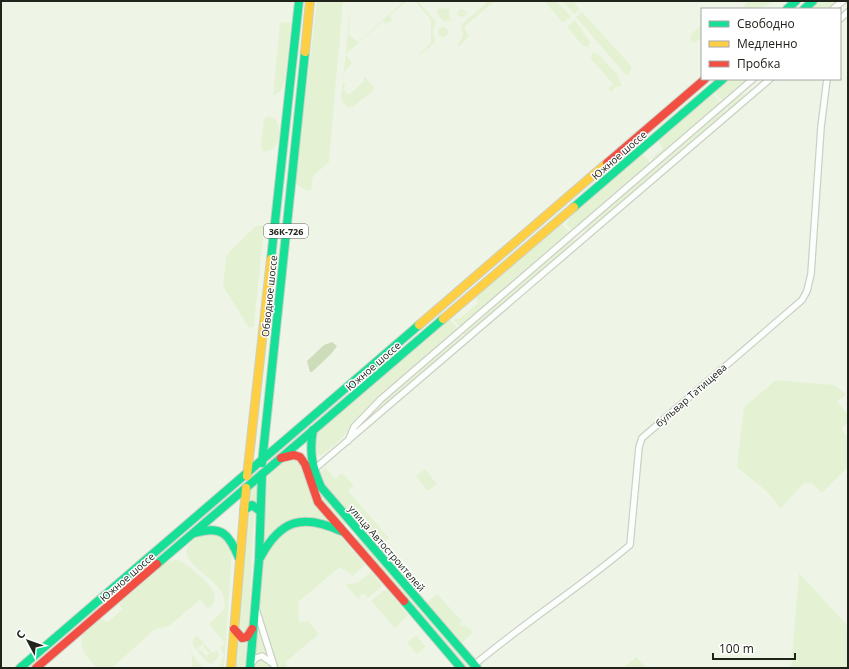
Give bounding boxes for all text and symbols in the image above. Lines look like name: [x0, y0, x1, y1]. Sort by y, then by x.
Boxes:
legend: [701, 8, 841, 80]
text: Свободно: [737, 15, 795, 32]
text: Медленно: [737, 35, 797, 52]
text: Пробка: [737, 55, 780, 72]
street label: Южное шоссе: [589, 127, 650, 183]
road number: 36К-726: [264, 224, 308, 238]
street label: Обводное шоссе: [258, 254, 280, 337]
street label: Южное шоссе: [343, 338, 404, 394]
street label: бульвар Татищева: [652, 360, 730, 430]
street label: улица Автостроителей: [346, 502, 428, 594]
street label: Южное шоссе: [97, 549, 158, 605]
north arrow: [8, 621, 48, 661]
text: С: [12, 627, 28, 642]
scale bar: [713, 635, 795, 661]
text: 100 m: [719, 640, 754, 657]

